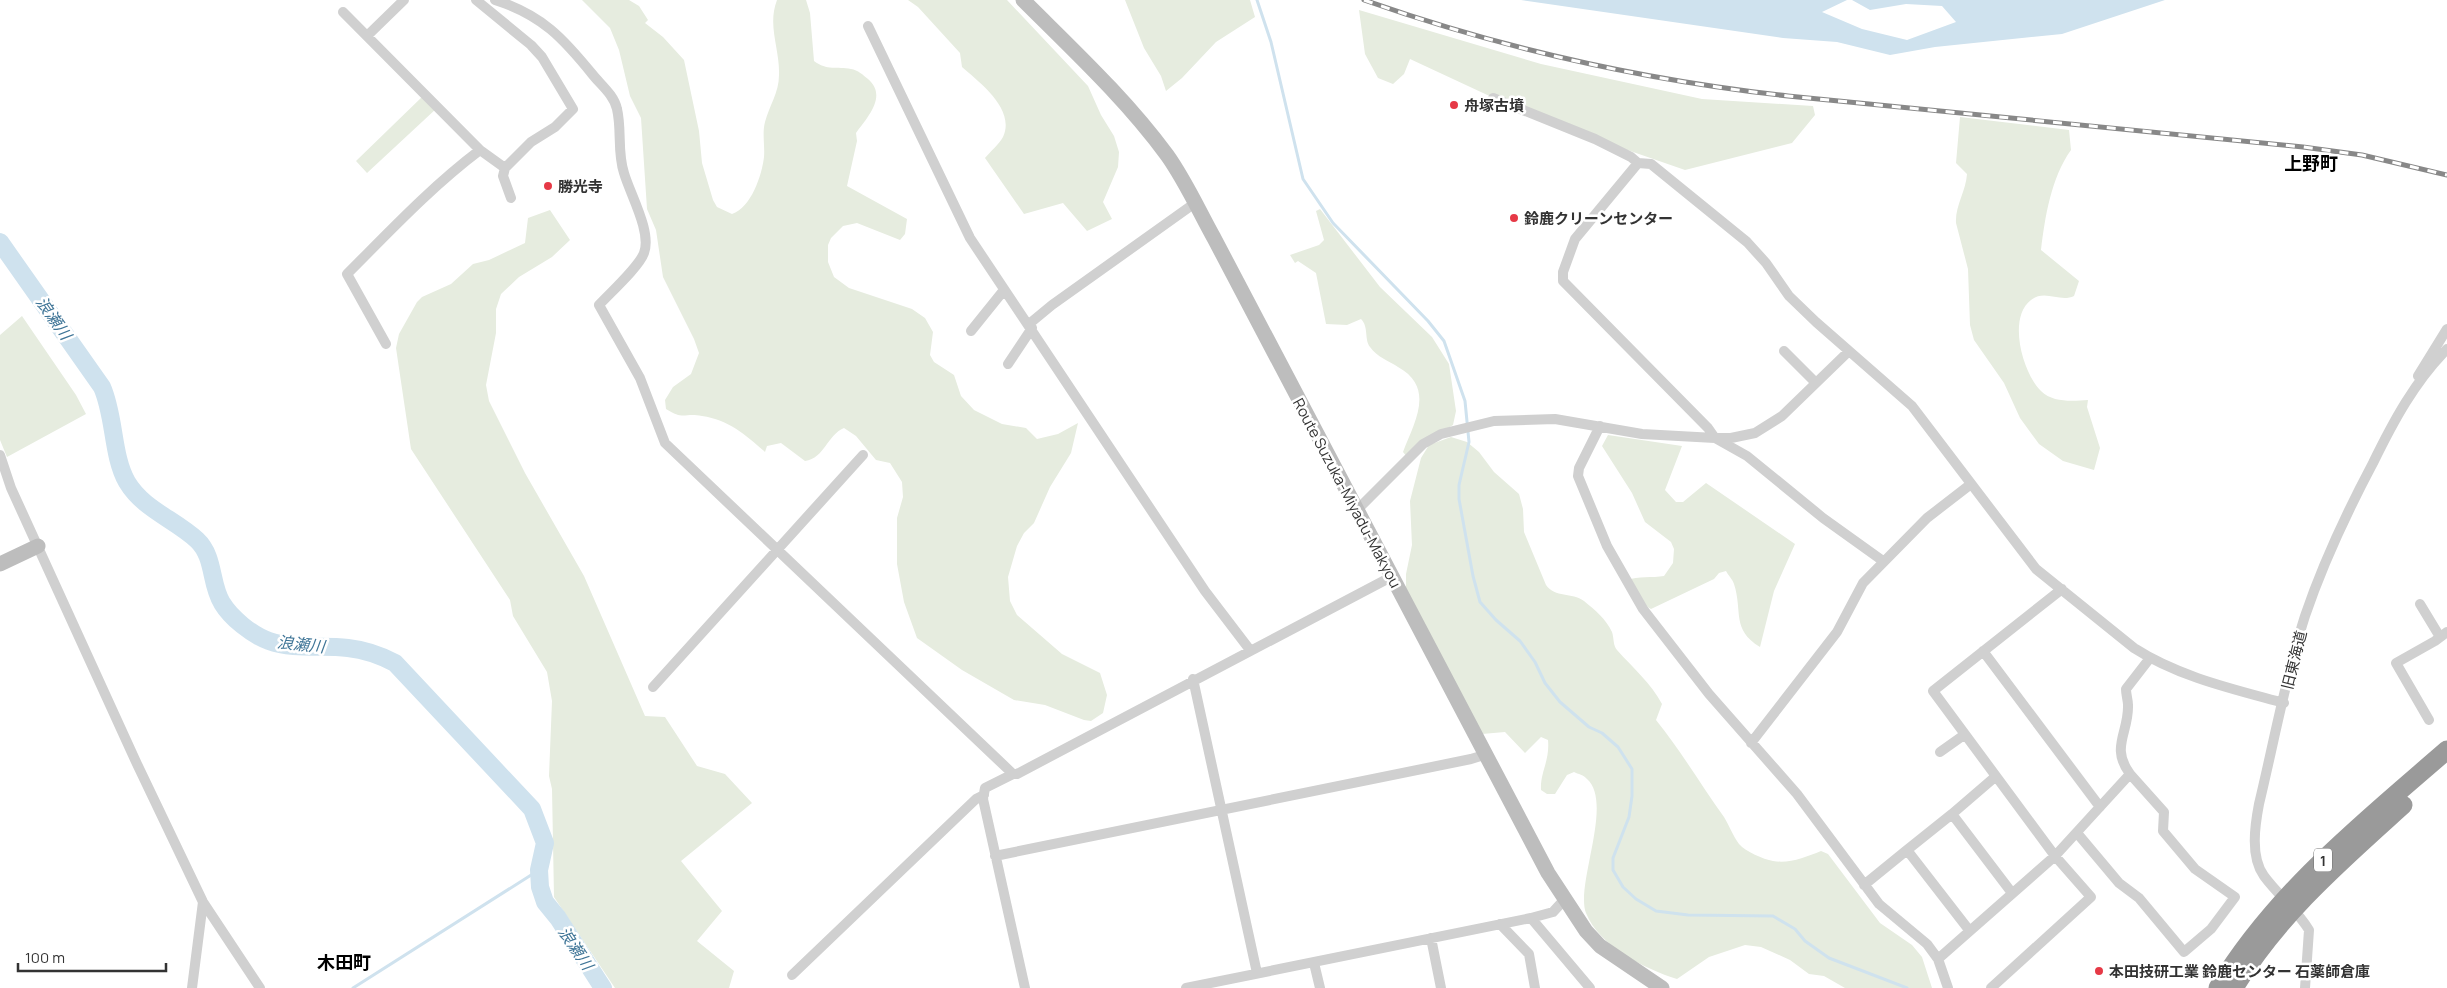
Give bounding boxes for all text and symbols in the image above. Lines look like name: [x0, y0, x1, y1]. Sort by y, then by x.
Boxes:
place label: 舟塚古墳: [1464, 95, 1524, 116]
marker: 舟塚古墳: [1448, 99, 1460, 111]
district label: 上野町: [2284, 151, 2338, 175]
place label: 勝光寺: [558, 176, 603, 197]
marker: 勝光寺: [542, 180, 554, 192]
place label: 鈴鹿クリーンセンター: [1524, 208, 1673, 229]
marker: 鈴鹿クリーンセンター: [1508, 212, 1520, 224]
water label: 浪瀬川: [31, 292, 78, 346]
street label: Route Suzuka-Miyadu-Makyou: [1288, 395, 1406, 591]
street label: 旧東海道: [2277, 628, 2311, 692]
water label: 浪瀬川: [276, 631, 328, 658]
road number: 1: [2314, 848, 2332, 872]
water label: 浪瀬川: [553, 922, 600, 976]
scale bar: [18, 940, 165, 972]
text: 100 m: [25, 947, 65, 968]
district label: 木田町: [317, 950, 371, 974]
place label: 本田技研工業 鈴鹿センター 石薬師倉庫: [2109, 961, 2370, 982]
marker: 本田技研工業 鈴鹿センター 石薬師倉庫: [2093, 965, 2105, 977]

